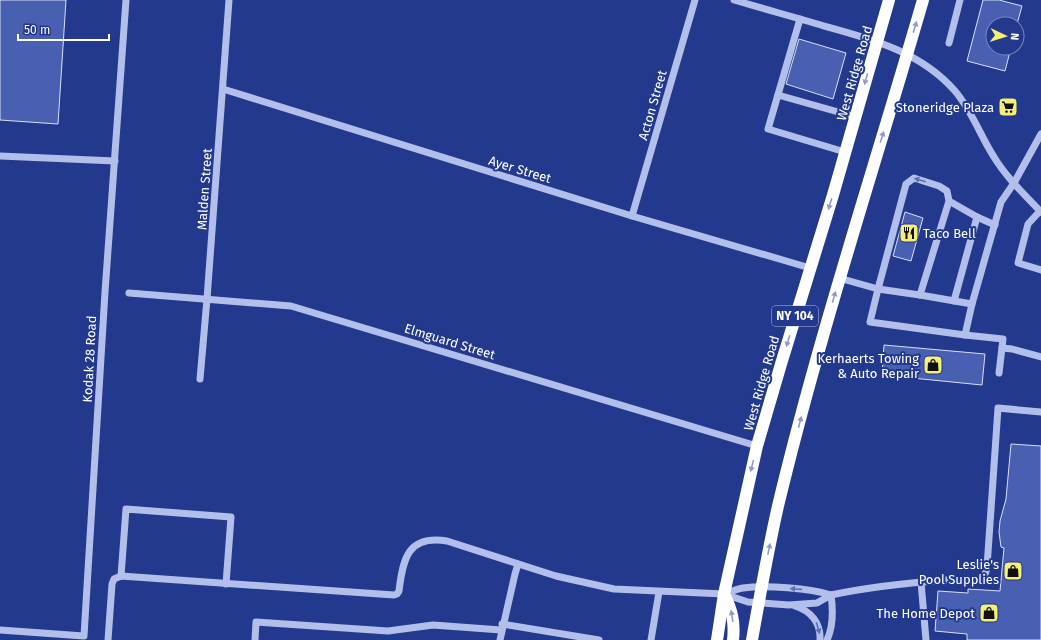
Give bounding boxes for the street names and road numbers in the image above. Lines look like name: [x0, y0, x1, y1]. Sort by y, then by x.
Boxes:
street label: West Ridge Road: [834, 24, 875, 122]
street label: Acton Street: [635, 68, 670, 142]
street label: Malden Street: [194, 147, 215, 230]
street label: Ayer Street: [487, 153, 553, 186]
road number: NY 104: [772, 306, 818, 326]
street label: Kodak 28 Road: [80, 315, 99, 403]
street label: Elmguard Street: [403, 321, 497, 363]
street label: West Ridge Road: [741, 334, 782, 432]

